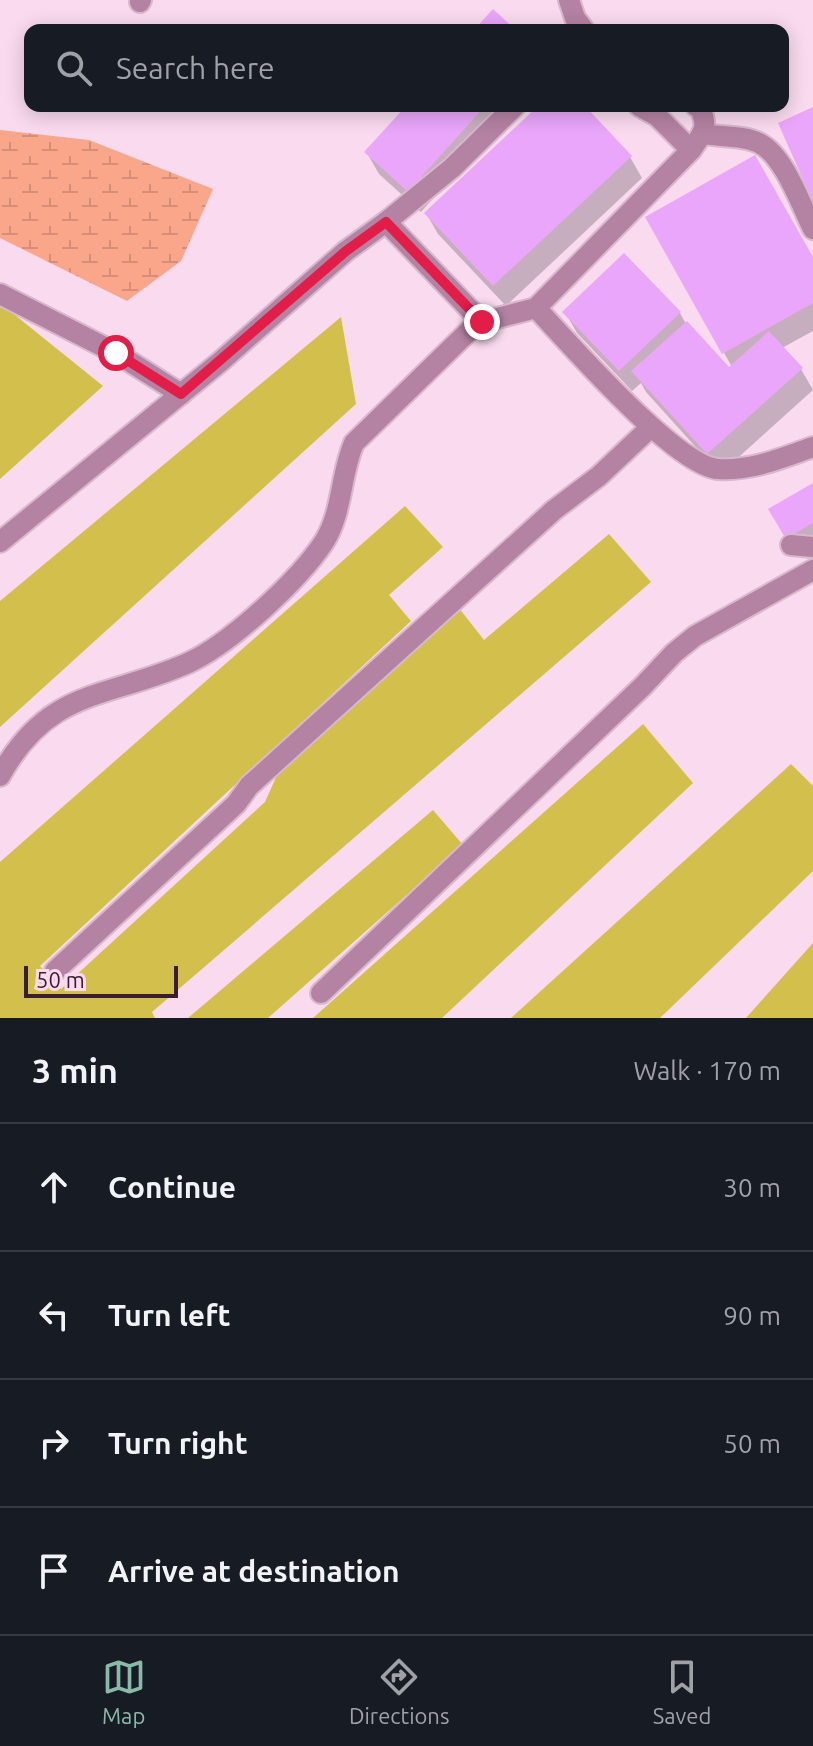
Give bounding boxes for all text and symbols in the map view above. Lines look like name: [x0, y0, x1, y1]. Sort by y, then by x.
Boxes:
search box: [24, 24, 789, 112]
icon: search: [52, 46, 96, 90]
text: Search here: [116, 51, 275, 85]
route end: [464, 304, 500, 340]
route start: [98, 335, 134, 371]
scale bar: [24, 962, 178, 998]
text: 50 m: [36, 967, 85, 992]
text: 3 min: [32, 1051, 118, 1089]
text: Walk · 170 m: [633, 1056, 781, 1085]
icon: ahead: [32, 1165, 76, 1209]
text: Continue: [108, 1170, 236, 1204]
text: 30 m: [723, 1173, 781, 1202]
icon: left: [32, 1293, 76, 1337]
text: Turn left: [108, 1298, 230, 1332]
text: 90 m: [723, 1301, 781, 1330]
icon: right: [32, 1421, 76, 1465]
text: Turn right: [108, 1426, 248, 1460]
text: 50 m: [723, 1429, 781, 1458]
icon: arrive: [32, 1549, 76, 1593]
text: Arrive at destination: [108, 1554, 400, 1588]
tab: Map: [102, 1655, 146, 1728]
tab: Directions: [349, 1655, 449, 1728]
tab: Saved: [653, 1655, 711, 1728]

